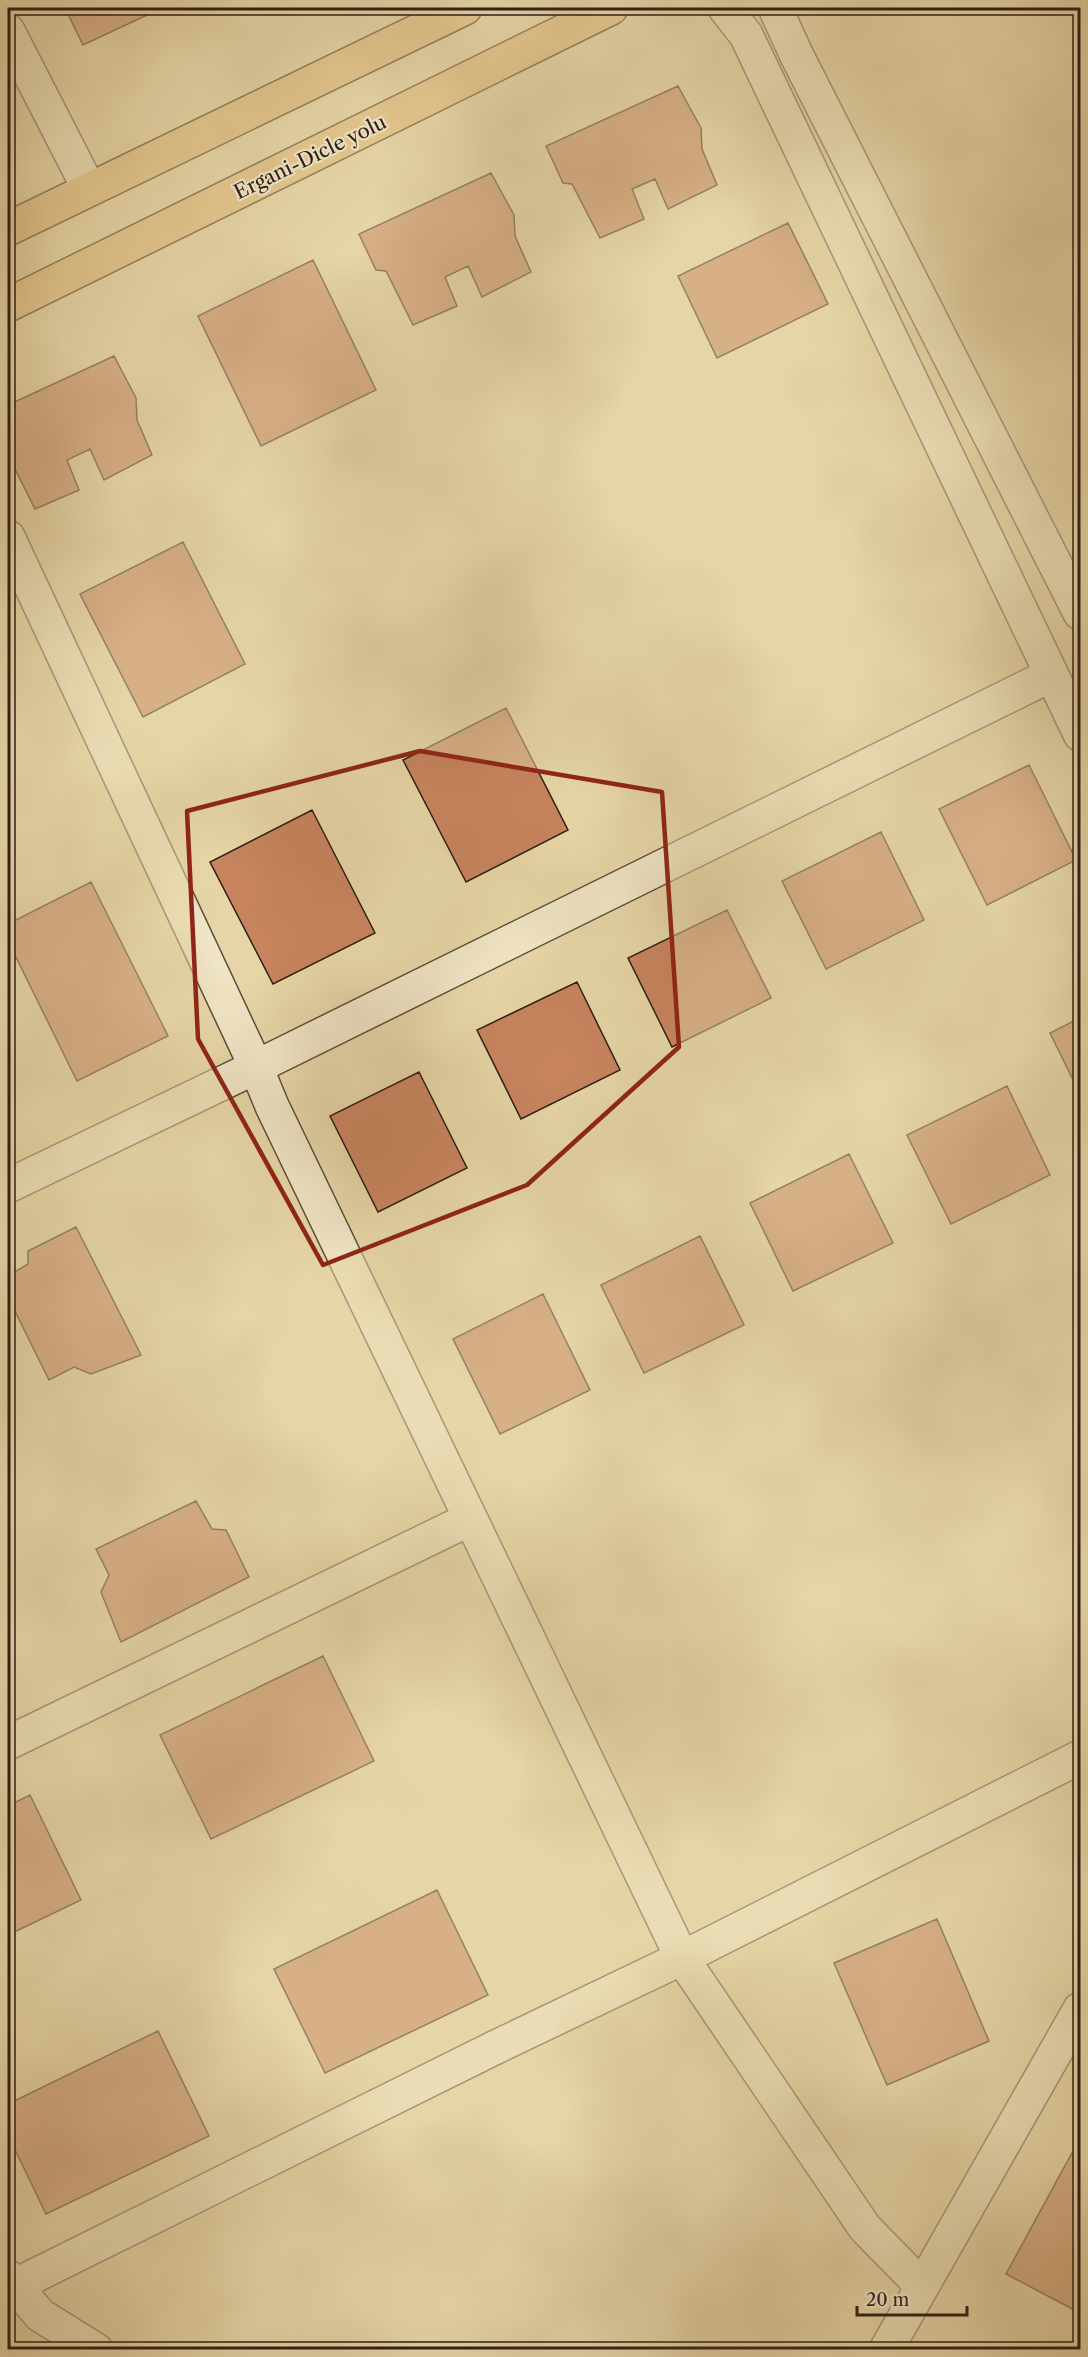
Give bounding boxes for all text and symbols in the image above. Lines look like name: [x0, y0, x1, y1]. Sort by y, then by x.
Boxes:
street label: Ergani-Dicle yolu: [230, 110, 390, 204]
scale bar: [857, 2279, 966, 2317]
text: 20 m: [866, 2289, 910, 2311]

